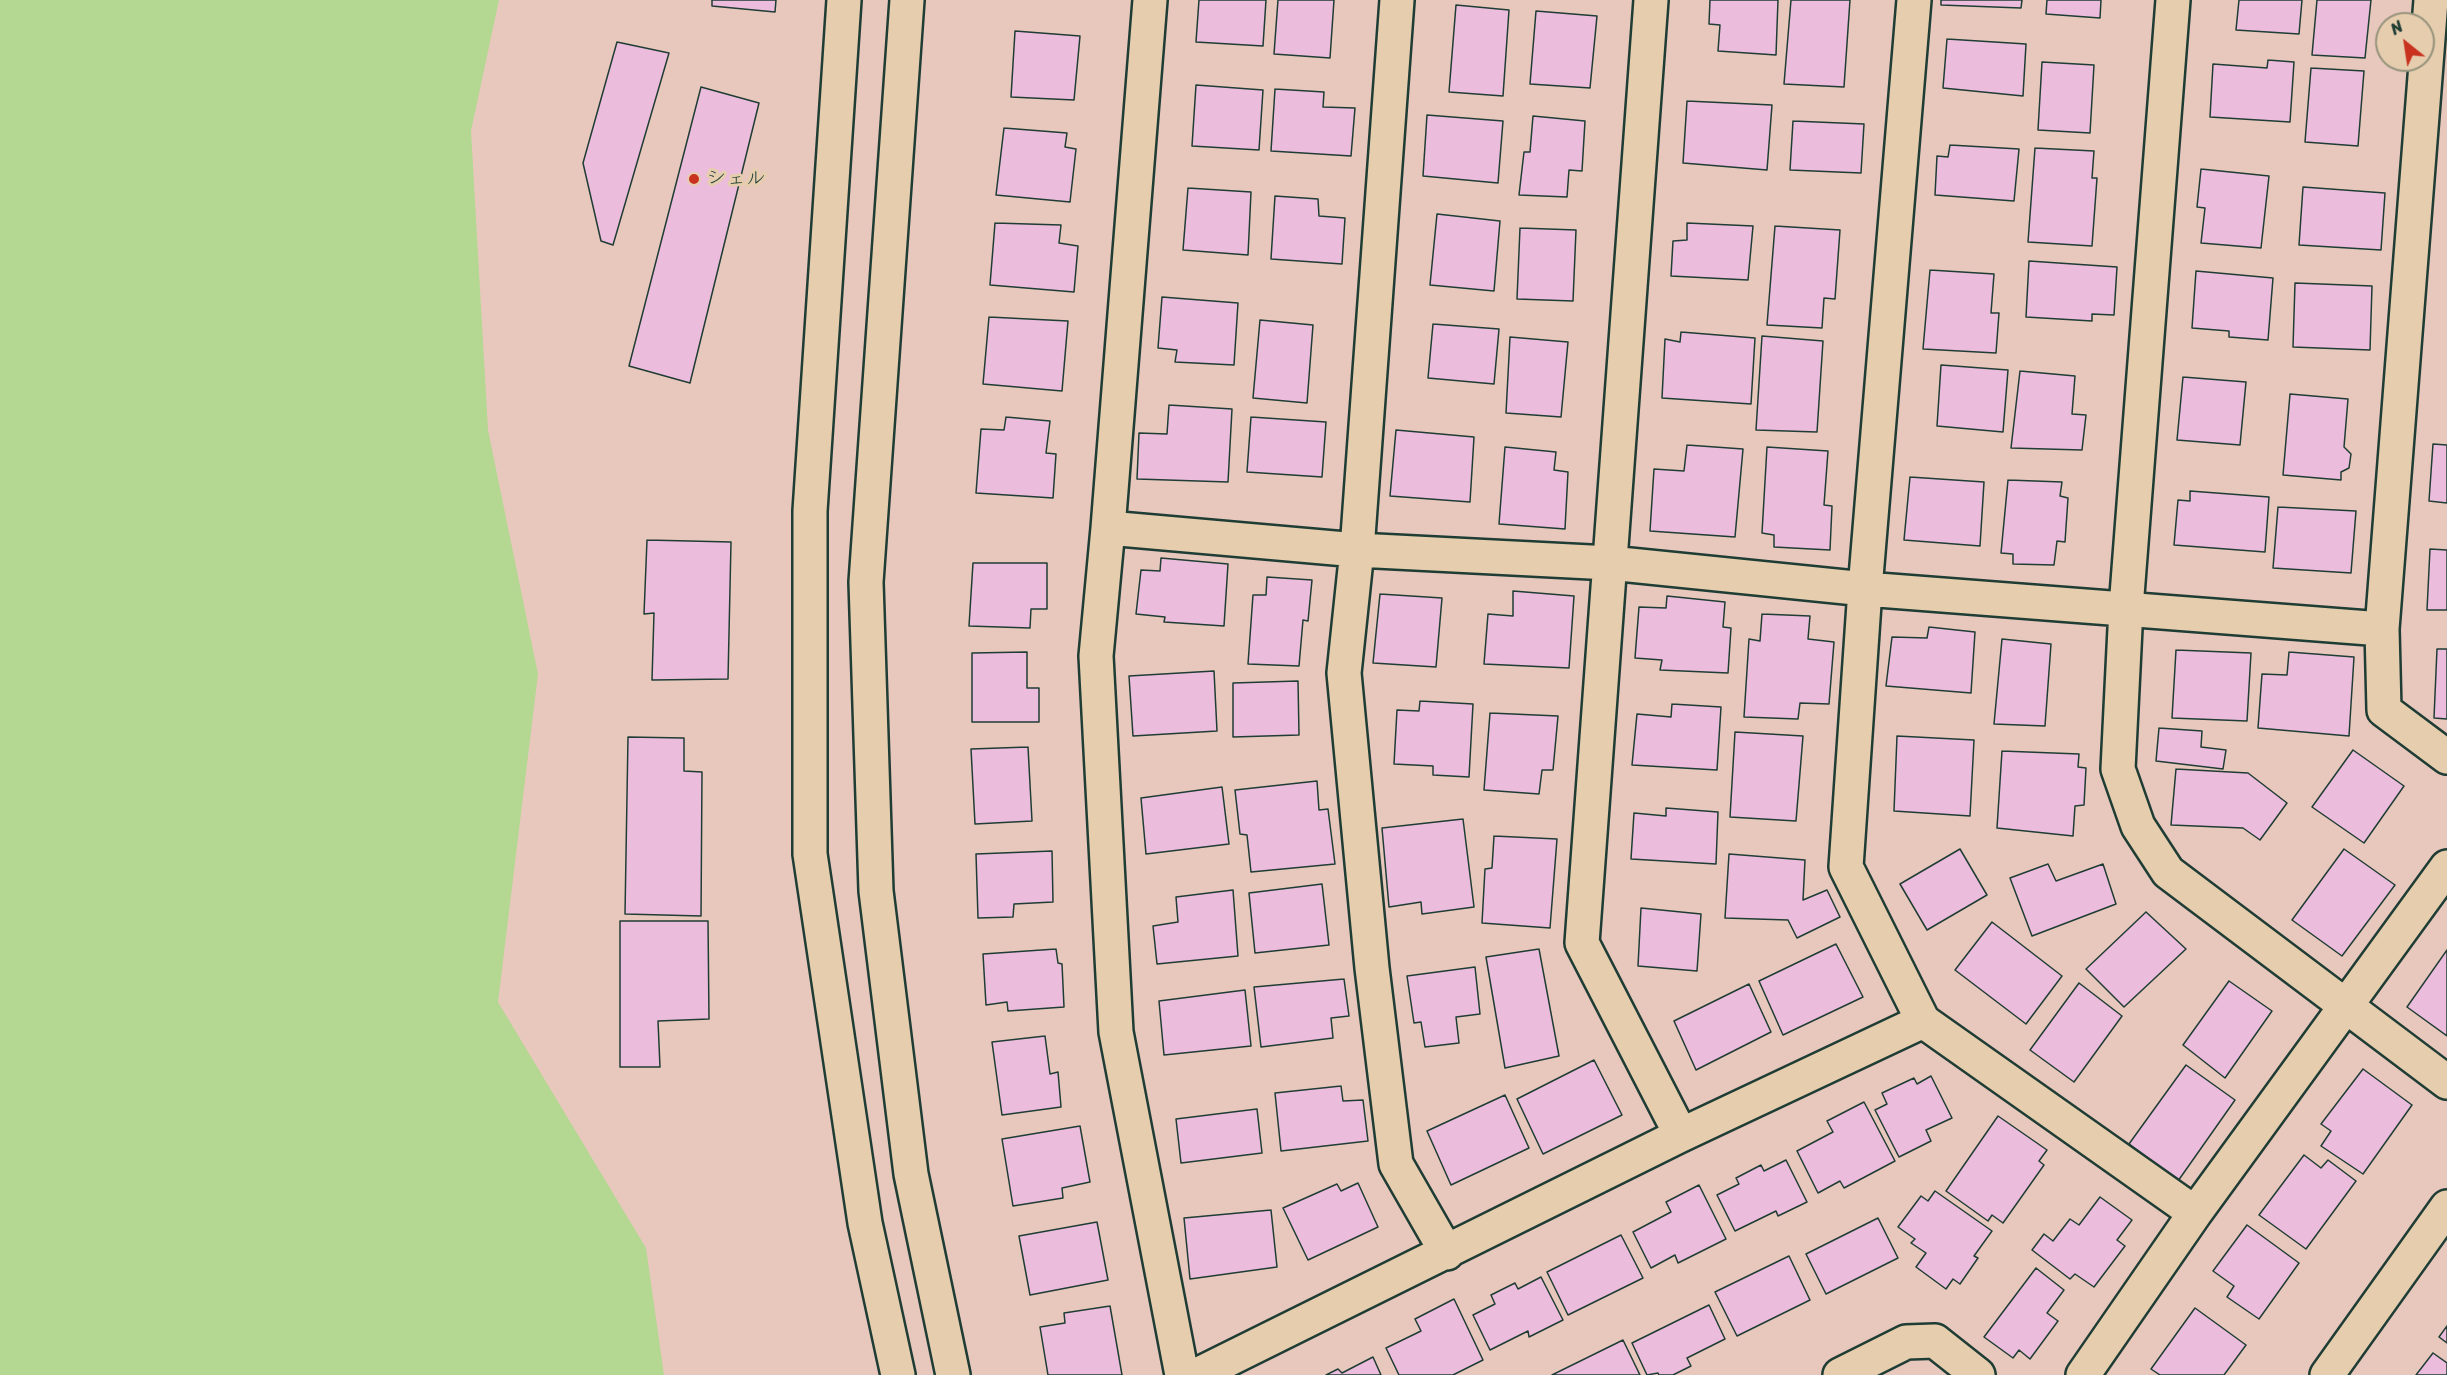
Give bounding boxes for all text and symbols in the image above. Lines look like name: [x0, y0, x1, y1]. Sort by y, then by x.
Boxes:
north arrow: [2375, 12, 2435, 72]
text: N: [2385, 12, 2409, 43]
place label: シェル: [706, 167, 766, 191]
marker: シェル: [687, 172, 701, 186]

